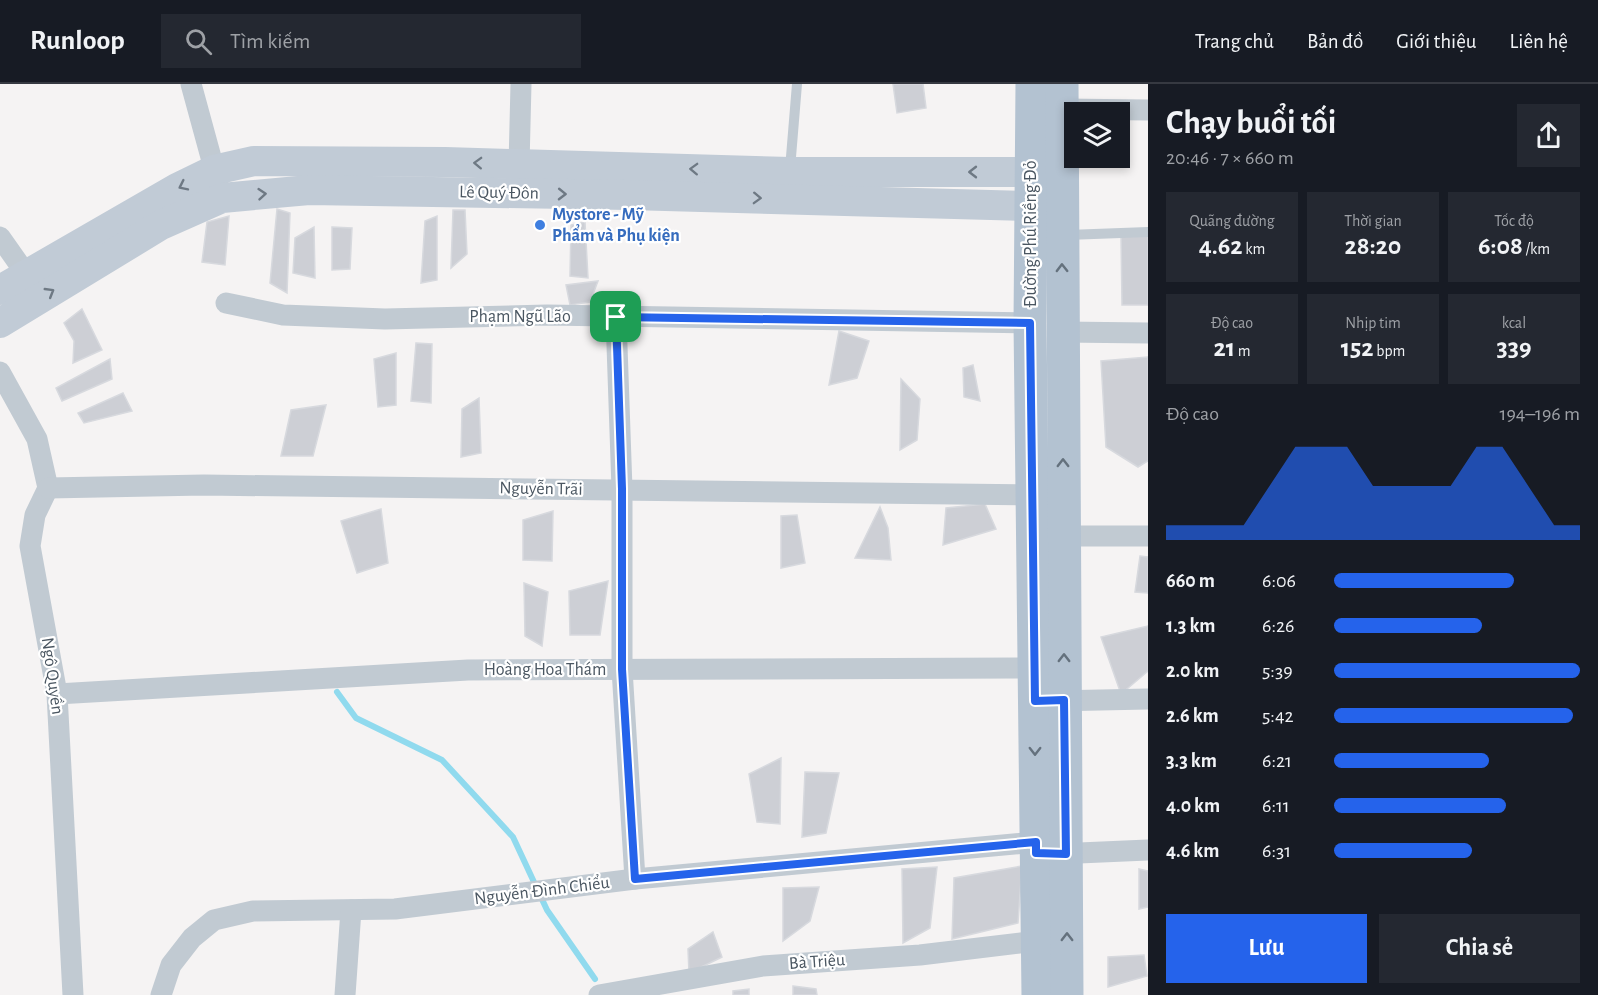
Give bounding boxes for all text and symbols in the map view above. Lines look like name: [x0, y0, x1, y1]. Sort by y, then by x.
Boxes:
search box: [161, 14, 581, 68]
icon: search: [182, 25, 215, 58]
text: Runloop: [30, 27, 125, 55]
text: Tìm kiếm: [230, 30, 310, 52]
text: Trang chủ: [1195, 31, 1274, 52]
text: Bản đồ: [1307, 31, 1363, 52]
text: Giới thiệu: [1396, 31, 1477, 52]
text: Liên hệ: [1510, 31, 1568, 52]
map controls: [1064, 102, 1130, 168]
button: layers: [1064, 102, 1130, 168]
button: share: [1517, 104, 1580, 167]
text: Chạy buổi tối: [1166, 107, 1336, 140]
text: 20:46 · 7 × 660 m: [1166, 148, 1294, 168]
one-way arrow: [473, 157, 482, 170]
street label: Đường Phú Riềng Đỏ: [1021, 160, 1040, 307]
one-way arrow: [689, 163, 698, 176]
one-way arrow: [968, 166, 977, 178]
one-way arrow: [178, 178, 189, 190]
street label: Lê Quý Đôn: [459, 183, 539, 203]
one-way arrow: [557, 187, 566, 200]
one-way arrow: [257, 188, 267, 201]
one-way arrow: [752, 192, 761, 204]
place label: Mystore - Mỹ Phẩm và Phụ kiện: [552, 206, 680, 245]
text: Quãng đường: [1189, 213, 1275, 229]
text: Thời gian: [1344, 213, 1402, 229]
text: Tốc độ: [1494, 213, 1534, 229]
marker: Mystore - Mỹ Phẩm và Phụ kiện: [533, 218, 547, 232]
text: 4.62: [1199, 233, 1243, 259]
text: 28:20: [1345, 233, 1401, 259]
text: 6:08: [1478, 233, 1523, 259]
text: km: [1243, 241, 1265, 257]
text: /km: [1523, 241, 1550, 257]
one-way arrow: [1056, 263, 1068, 272]
one-way arrow: [44, 288, 54, 300]
pin: [590, 291, 641, 342]
icon: arrive: [599, 300, 632, 333]
street label: Phạm Ngũ Lão: [469, 308, 571, 326]
text: Độ cao: [1211, 315, 1253, 331]
text: Nhịp tim: [1345, 315, 1401, 331]
text: kcal: [1502, 315, 1526, 331]
text: 21: [1213, 335, 1235, 361]
text: 152: [1341, 335, 1374, 361]
text: 339: [1497, 335, 1531, 361]
text: m: [1235, 343, 1251, 359]
text: bpm: [1374, 343, 1405, 359]
text: Độ cao: [1166, 404, 1219, 424]
text: 194–196 m: [1500, 404, 1580, 424]
one-way arrow: [1057, 458, 1069, 467]
street label: Nguyễn Trãi: [499, 477, 583, 499]
text: 660 m: [1166, 571, 1215, 591]
text: 6:06: [1262, 571, 1296, 591]
text: 1.3 km: [1166, 616, 1215, 636]
text: 6:26: [1262, 616, 1294, 636]
street label: Ngô Quyền: [38, 636, 67, 716]
one-way arrow: [1058, 653, 1070, 662]
street label: Hoàng Hoa Thám: [484, 661, 606, 679]
text: 2.0 km: [1166, 661, 1219, 681]
text: 5:39: [1262, 661, 1293, 681]
text: 2.6 km: [1166, 706, 1219, 726]
text: 5:42: [1262, 706, 1294, 726]
one-way arrow: [1029, 747, 1041, 756]
text: 3.3 km: [1166, 751, 1217, 771]
text: 6:21: [1262, 751, 1292, 771]
text: 4.0 km: [1166, 796, 1220, 816]
text: 6:11: [1262, 796, 1290, 816]
text: 4.6 km: [1166, 841, 1219, 861]
text: 6:31: [1262, 841, 1291, 861]
street label: Nguyễn Đình Chiểu: [473, 872, 611, 908]
button: Lưu: [1166, 914, 1367, 983]
button: Chia sẻ: [1379, 914, 1580, 983]
one-way arrow: [1061, 932, 1073, 941]
street label: Bà Triệu: [788, 951, 846, 973]

